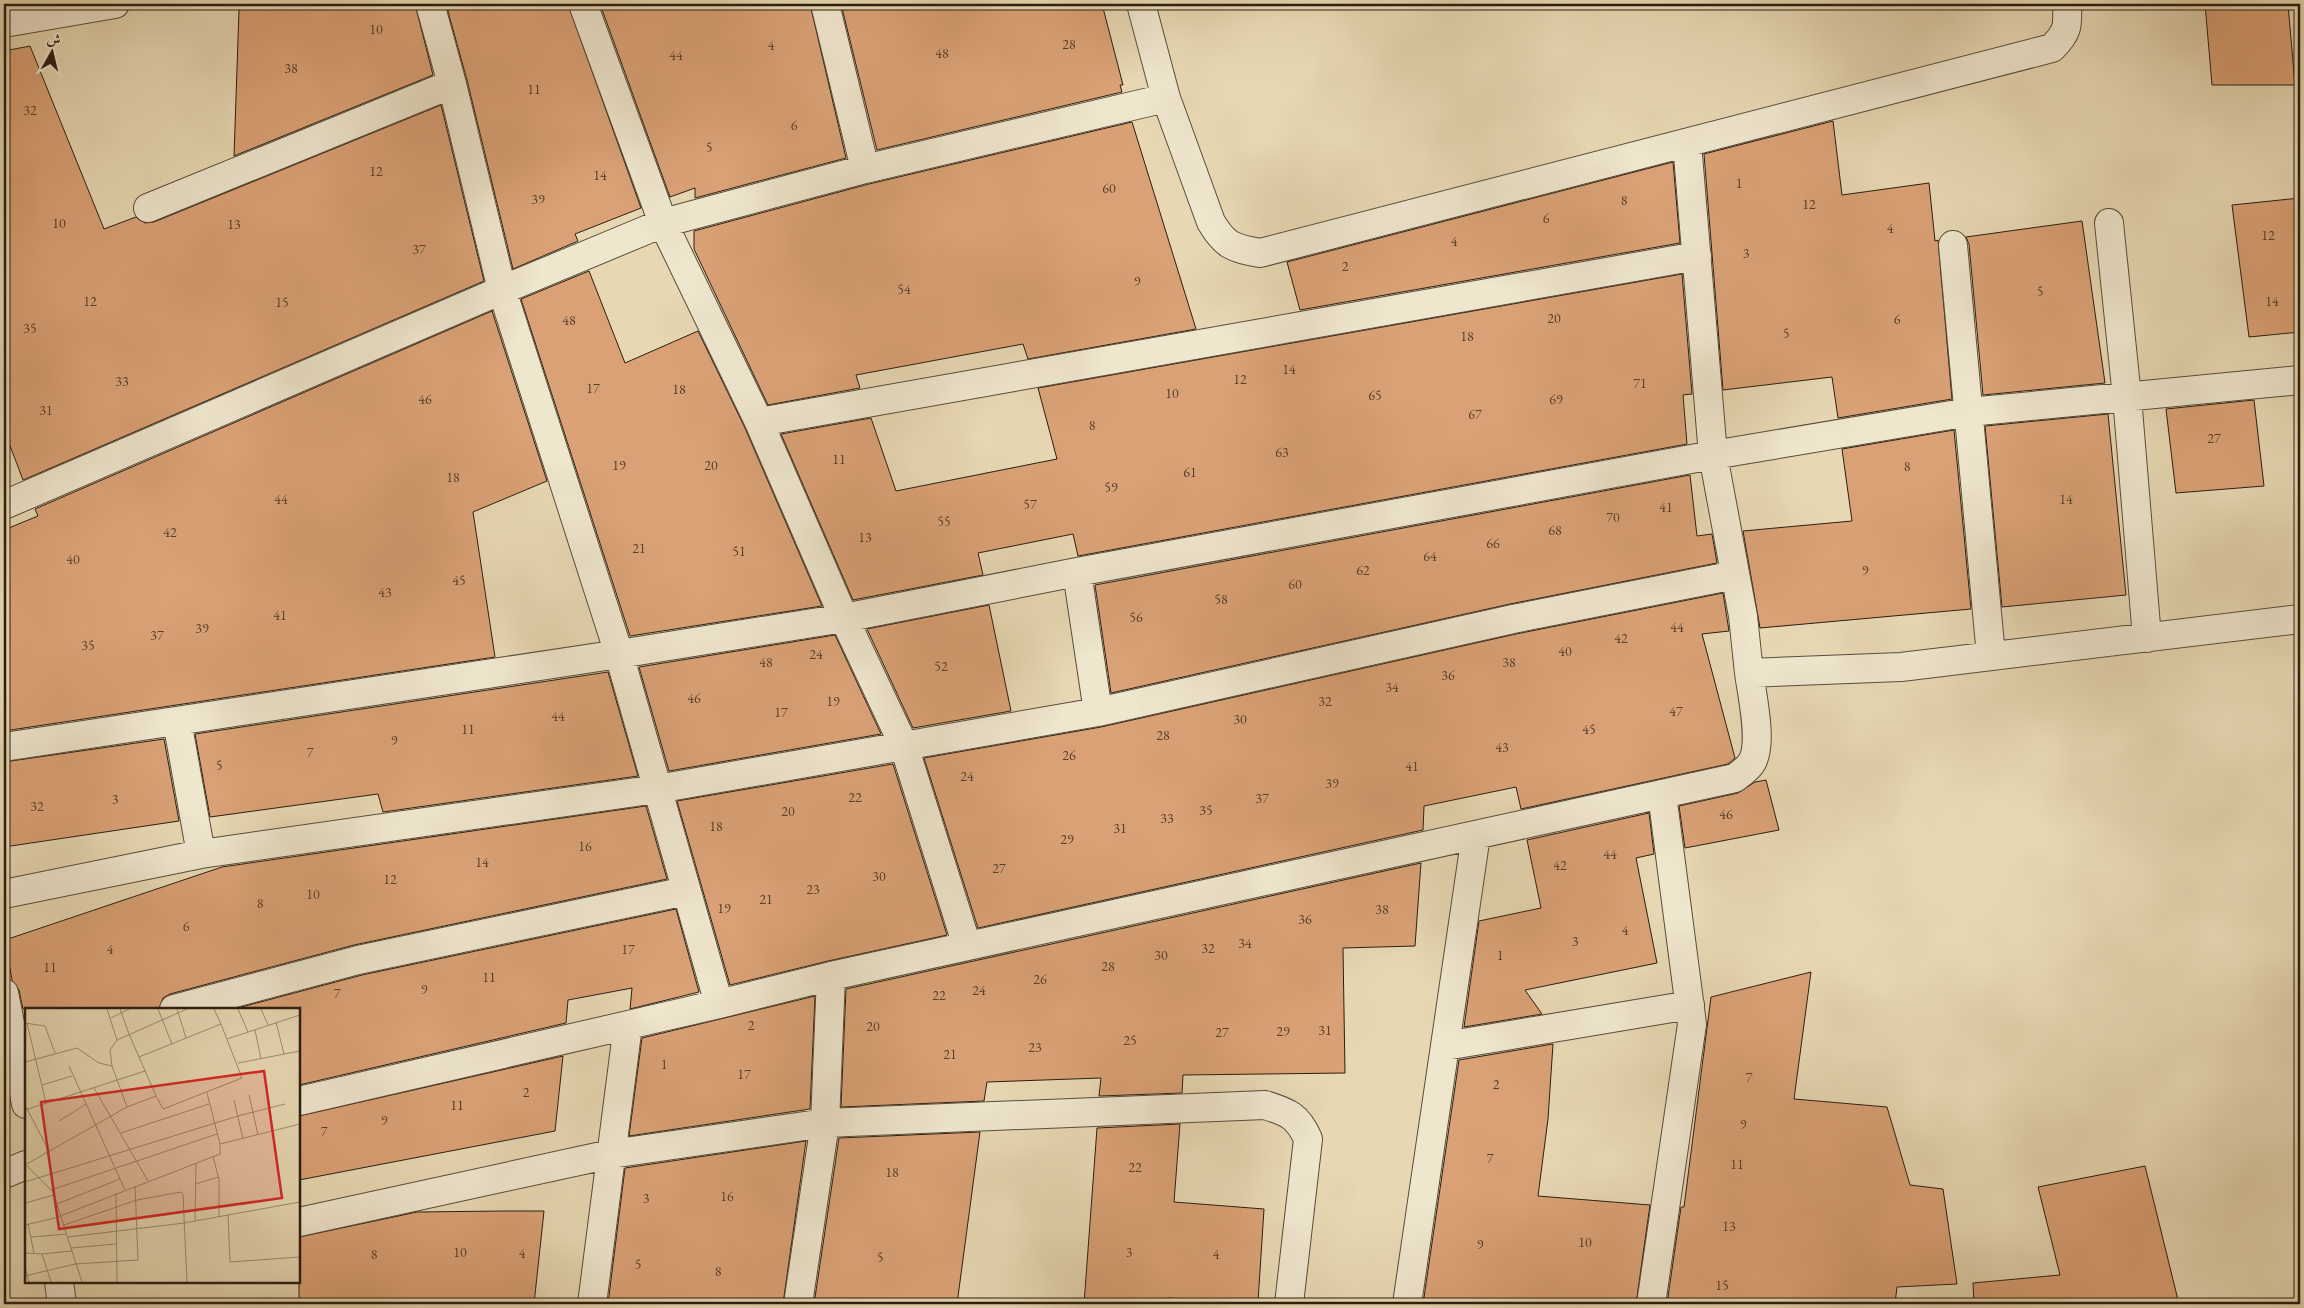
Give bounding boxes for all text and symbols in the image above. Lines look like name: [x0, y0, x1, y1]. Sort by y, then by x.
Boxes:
house number: 10: [369, 20, 383, 38]
north arrow: [28, 28, 78, 78]
text: ش: [46, 29, 62, 49]
house number: 28: [1062, 35, 1076, 53]
house number: 4: [768, 36, 775, 54]
house number: 48: [935, 44, 949, 62]
house number: 44: [669, 46, 683, 64]
house number: 38: [284, 59, 298, 77]
house number: 11: [527, 80, 541, 98]
house number: 32: [23, 101, 37, 119]
house number: 6: [791, 116, 798, 134]
house number: 5: [706, 138, 712, 156]
house number: 12: [369, 162, 383, 180]
house number: 14: [593, 166, 607, 184]
house number: 1: [1736, 174, 1742, 192]
house number: 60: [1102, 179, 1116, 197]
house number: 39: [531, 190, 545, 208]
house number: 8: [1621, 191, 1628, 209]
house number: 12: [1802, 195, 1816, 213]
house number: 6: [1543, 209, 1550, 227]
house number: 10: [52, 214, 66, 232]
house number: 13: [227, 215, 241, 233]
house number: 4: [1887, 219, 1894, 237]
house number: 12: [2261, 226, 2275, 244]
house number: 4: [1451, 232, 1458, 250]
house number: 37: [412, 240, 426, 258]
house number: 3: [1743, 244, 1750, 262]
house number: 2: [1342, 257, 1349, 275]
house number: 9: [1134, 272, 1141, 290]
house number: 54: [897, 280, 911, 298]
house number: 5: [2037, 282, 2043, 300]
house number: 12: [83, 292, 97, 310]
house number: 14: [2265, 292, 2279, 310]
house number: 15: [275, 293, 289, 311]
house number: 20: [1547, 309, 1561, 327]
house number: 6: [1894, 310, 1901, 328]
house number: 48: [562, 311, 576, 329]
house number: 35: [23, 319, 37, 337]
house number: 5: [1783, 324, 1789, 342]
house number: 18: [1460, 327, 1474, 345]
house number: 14: [1282, 360, 1296, 378]
house number: 12: [1233, 370, 1247, 388]
house number: 33: [115, 372, 129, 390]
house number: 71: [1633, 374, 1647, 392]
house number: 17: [586, 379, 600, 397]
house number: 18: [672, 380, 686, 398]
house number: 10: [1165, 384, 1179, 402]
house number: 65: [1368, 386, 1382, 404]
house number: 46: [418, 390, 432, 408]
house number: 69: [1549, 390, 1563, 408]
house number: 31: [39, 401, 53, 419]
house number: 67: [1468, 405, 1482, 423]
house number: 8: [1089, 416, 1096, 434]
house number: 27: [2207, 429, 2221, 447]
house number: 63: [1275, 443, 1289, 461]
house number: 11: [832, 450, 846, 468]
house number: 19: [612, 456, 626, 474]
house number: 20: [704, 456, 718, 474]
house number: 8: [1904, 457, 1911, 475]
house number: 61: [1183, 463, 1197, 481]
house number: 18: [446, 468, 460, 486]
house number: 59: [1104, 478, 1118, 496]
house number: 44: [274, 490, 288, 508]
house number: 14: [2059, 490, 2073, 508]
house number: 57: [1023, 495, 1037, 513]
house number: 41: [1659, 498, 1673, 516]
house number: 70: [1606, 508, 1620, 526]
house number: 55: [937, 512, 951, 530]
house number: 68: [1548, 521, 1562, 539]
house number: 42: [163, 523, 177, 541]
house number: 13: [858, 528, 872, 546]
house number: 66: [1486, 534, 1500, 552]
house number: 21: [632, 539, 646, 557]
house number: 51: [732, 542, 746, 560]
house number: 64: [1423, 547, 1437, 565]
house number: 40: [66, 550, 80, 568]
house number: 62: [1356, 561, 1370, 579]
house number: 9: [1862, 561, 1869, 579]
house number: 45: [452, 571, 466, 589]
house number: 60: [1288, 575, 1302, 593]
house number: 43: [378, 583, 392, 601]
house number: 58: [1214, 590, 1228, 608]
house number: 41: [273, 606, 287, 624]
house number: 56: [1129, 608, 1143, 626]
house number: 44: [1670, 618, 1684, 636]
house number: 39: [195, 619, 209, 637]
house number: 37: [150, 626, 164, 644]
house number: 42: [1614, 629, 1628, 647]
house number: 35: [81, 636, 95, 654]
house number: 40: [1558, 642, 1572, 660]
house number: 24: [809, 645, 823, 663]
house number: 48: [759, 653, 773, 671]
house number: 38: [1502, 653, 1516, 671]
house number: 52: [934, 657, 948, 675]
house number: 36: [1441, 666, 1455, 684]
house number: 34: [1385, 678, 1399, 696]
house number: 46: [687, 689, 701, 707]
house number: 19: [826, 692, 840, 710]
house number: 32: [1318, 692, 1332, 710]
house number: 47: [1669, 702, 1683, 720]
house number: 17: [774, 703, 788, 721]
house number: 44: [551, 707, 565, 725]
house number: 30: [1233, 710, 1247, 728]
house number: 11: [461, 720, 475, 738]
house number: 45: [1582, 720, 1596, 738]
house number: 28: [1156, 726, 1170, 744]
house number: 9: [391, 731, 398, 749]
house number: 43: [1495, 738, 1509, 756]
house number: 7: [307, 743, 314, 761]
house number: 26: [1062, 746, 1076, 764]
house number: 5: [216, 756, 222, 774]
house number: 41: [1405, 757, 1419, 775]
house number: 24: [960, 767, 974, 785]
house number: 39: [1325, 774, 1339, 792]
house number: 22: [848, 788, 862, 806]
house number: 37: [1255, 789, 1269, 807]
house number: 3: [112, 790, 119, 808]
house number: 32: [30, 797, 44, 815]
house number: 35: [1199, 801, 1213, 819]
house number: 20: [781, 802, 795, 820]
house number: 46: [1719, 805, 1733, 823]
house number: 33: [1160, 809, 1174, 827]
house number: 18: [709, 817, 723, 835]
house number: 31: [1113, 819, 1127, 837]
house number: 29: [1060, 830, 1074, 848]
house number: 16: [578, 837, 592, 855]
house number: 44: [1603, 845, 1617, 863]
house number: 14: [475, 853, 489, 871]
house number: 42: [1553, 856, 1567, 874]
house number: 27: [992, 859, 1006, 877]
house number: 30: [872, 867, 886, 885]
house number: 12: [383, 870, 397, 888]
house number: 23: [806, 880, 820, 898]
house number: 10: [306, 885, 320, 903]
house number: 21: [759, 890, 773, 908]
house number: 8: [257, 894, 264, 912]
house number: 19: [717, 899, 731, 917]
house number: 38: [1375, 900, 1389, 918]
house number: 36: [1298, 910, 1312, 928]
house number: 6: [183, 917, 190, 935]
house number: 4: [1622, 921, 1629, 939]
house number: 3: [1572, 932, 1579, 950]
house number: 34: [1238, 934, 1252, 952]
house number: 32: [1201, 939, 1215, 957]
house number: 4: [107, 940, 114, 958]
house number: 17: [621, 940, 635, 958]
house number: 30: [1154, 946, 1168, 964]
house number: 1: [1497, 946, 1503, 964]
house number: 28: [1101, 957, 1115, 975]
house number: 11: [43, 958, 57, 976]
house number: 11: [482, 968, 496, 986]
house number: 26: [1033, 970, 1047, 988]
house number: 9: [421, 980, 428, 998]
house number: 24: [972, 981, 986, 999]
house number: 7: [334, 984, 341, 1002]
house number: 22: [932, 986, 946, 1004]
inset map: [25, 1008, 300, 1283]
house number: 2: [748, 1016, 755, 1034]
house number: 20: [866, 1017, 880, 1035]
house number: 31: [1318, 1021, 1332, 1039]
house number: 29: [1276, 1022, 1290, 1040]
house number: 27: [1215, 1023, 1229, 1041]
house number: 25: [1123, 1031, 1137, 1049]
house number: 23: [1028, 1038, 1042, 1056]
house number: 21: [943, 1045, 957, 1063]
house number: 1: [661, 1055, 667, 1073]
house number: 17: [737, 1065, 751, 1083]
house number: 7: [1746, 1068, 1753, 1086]
house number: 2: [1493, 1075, 1500, 1093]
house number: 2: [523, 1083, 530, 1101]
house number: 11: [450, 1096, 464, 1114]
house number: 9: [381, 1111, 388, 1129]
house number: 9: [1740, 1115, 1747, 1133]
house number: 7: [321, 1122, 328, 1140]
house number: 7: [1487, 1149, 1494, 1167]
house number: 11: [1730, 1155, 1744, 1173]
house number: 22: [1128, 1158, 1142, 1176]
house number: 18: [885, 1163, 899, 1181]
house number: 16: [720, 1187, 734, 1205]
house number: 3: [643, 1189, 650, 1207]
house number: 13: [1722, 1217, 1736, 1235]
house number: 10: [1578, 1233, 1592, 1251]
house number: 9: [1477, 1235, 1484, 1253]
house number: 10: [453, 1243, 467, 1261]
house number: 3: [1126, 1243, 1133, 1261]
house number: 4: [519, 1244, 526, 1262]
house number: 8: [371, 1245, 378, 1263]
house number: 4: [1213, 1245, 1220, 1263]
house number: 5: [877, 1248, 883, 1266]
house number: 5: [635, 1255, 641, 1273]
house number: 8: [715, 1262, 722, 1280]
house number: 15: [1715, 1276, 1729, 1294]

